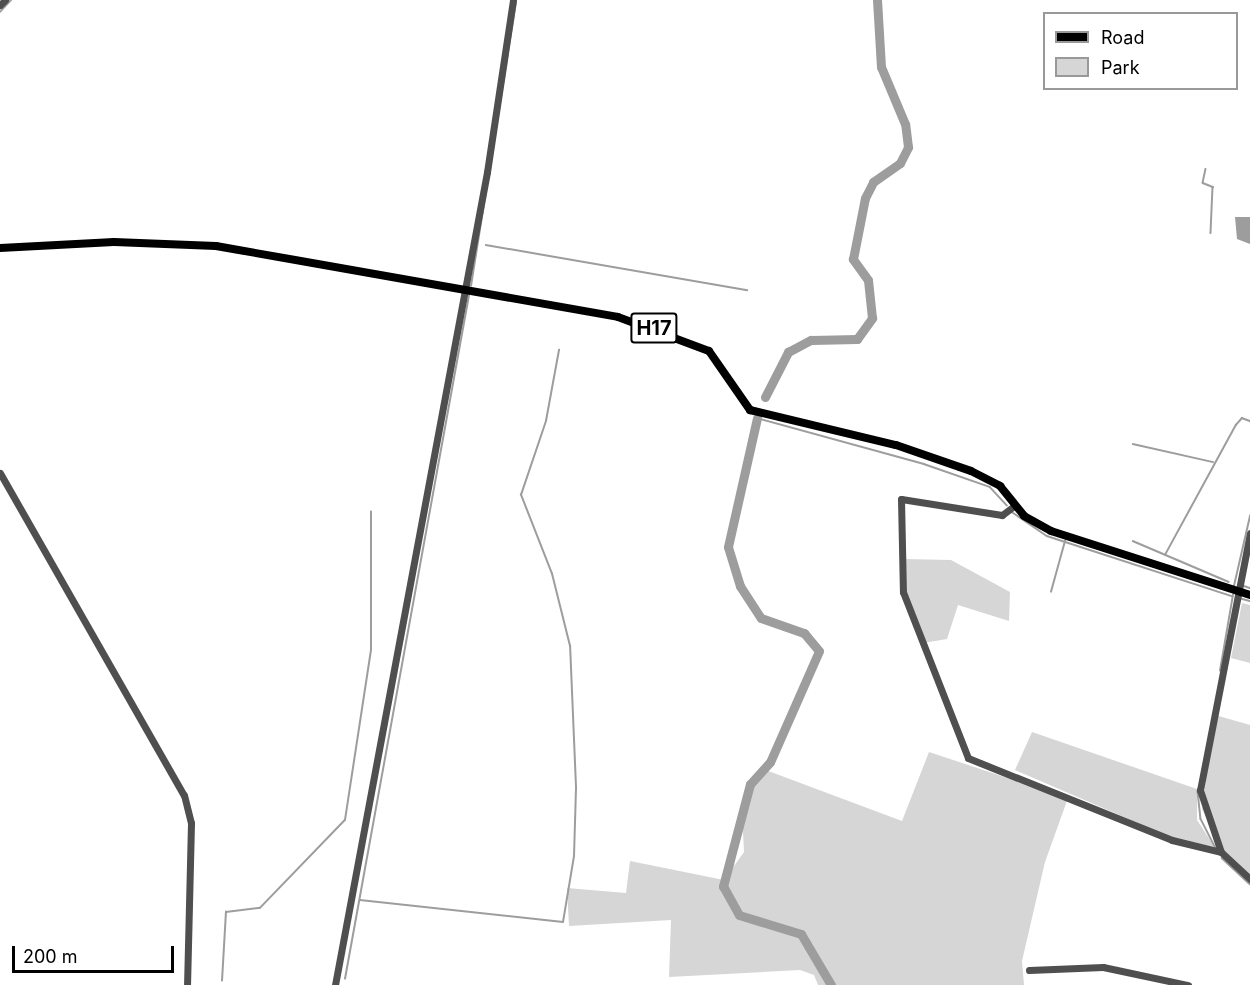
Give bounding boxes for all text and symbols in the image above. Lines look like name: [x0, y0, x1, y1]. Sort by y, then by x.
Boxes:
legend: [1043, 12, 1238, 90]
text: Road: [1101, 27, 1144, 48]
text: Park: [1101, 57, 1140, 78]
road number: H17: [630, 311, 678, 345]
scale bar: [15, 934, 177, 972]
text: 200 m: [23, 946, 78, 967]

